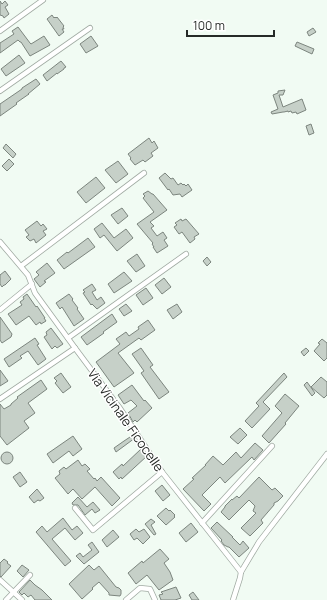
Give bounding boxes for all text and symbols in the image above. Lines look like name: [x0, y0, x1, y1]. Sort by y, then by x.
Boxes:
scale bar: [187, 12, 274, 38]
text: 100 m: [193, 17, 225, 34]
street label: Via Vicinale Ficocelle: [84, 365, 169, 475]

